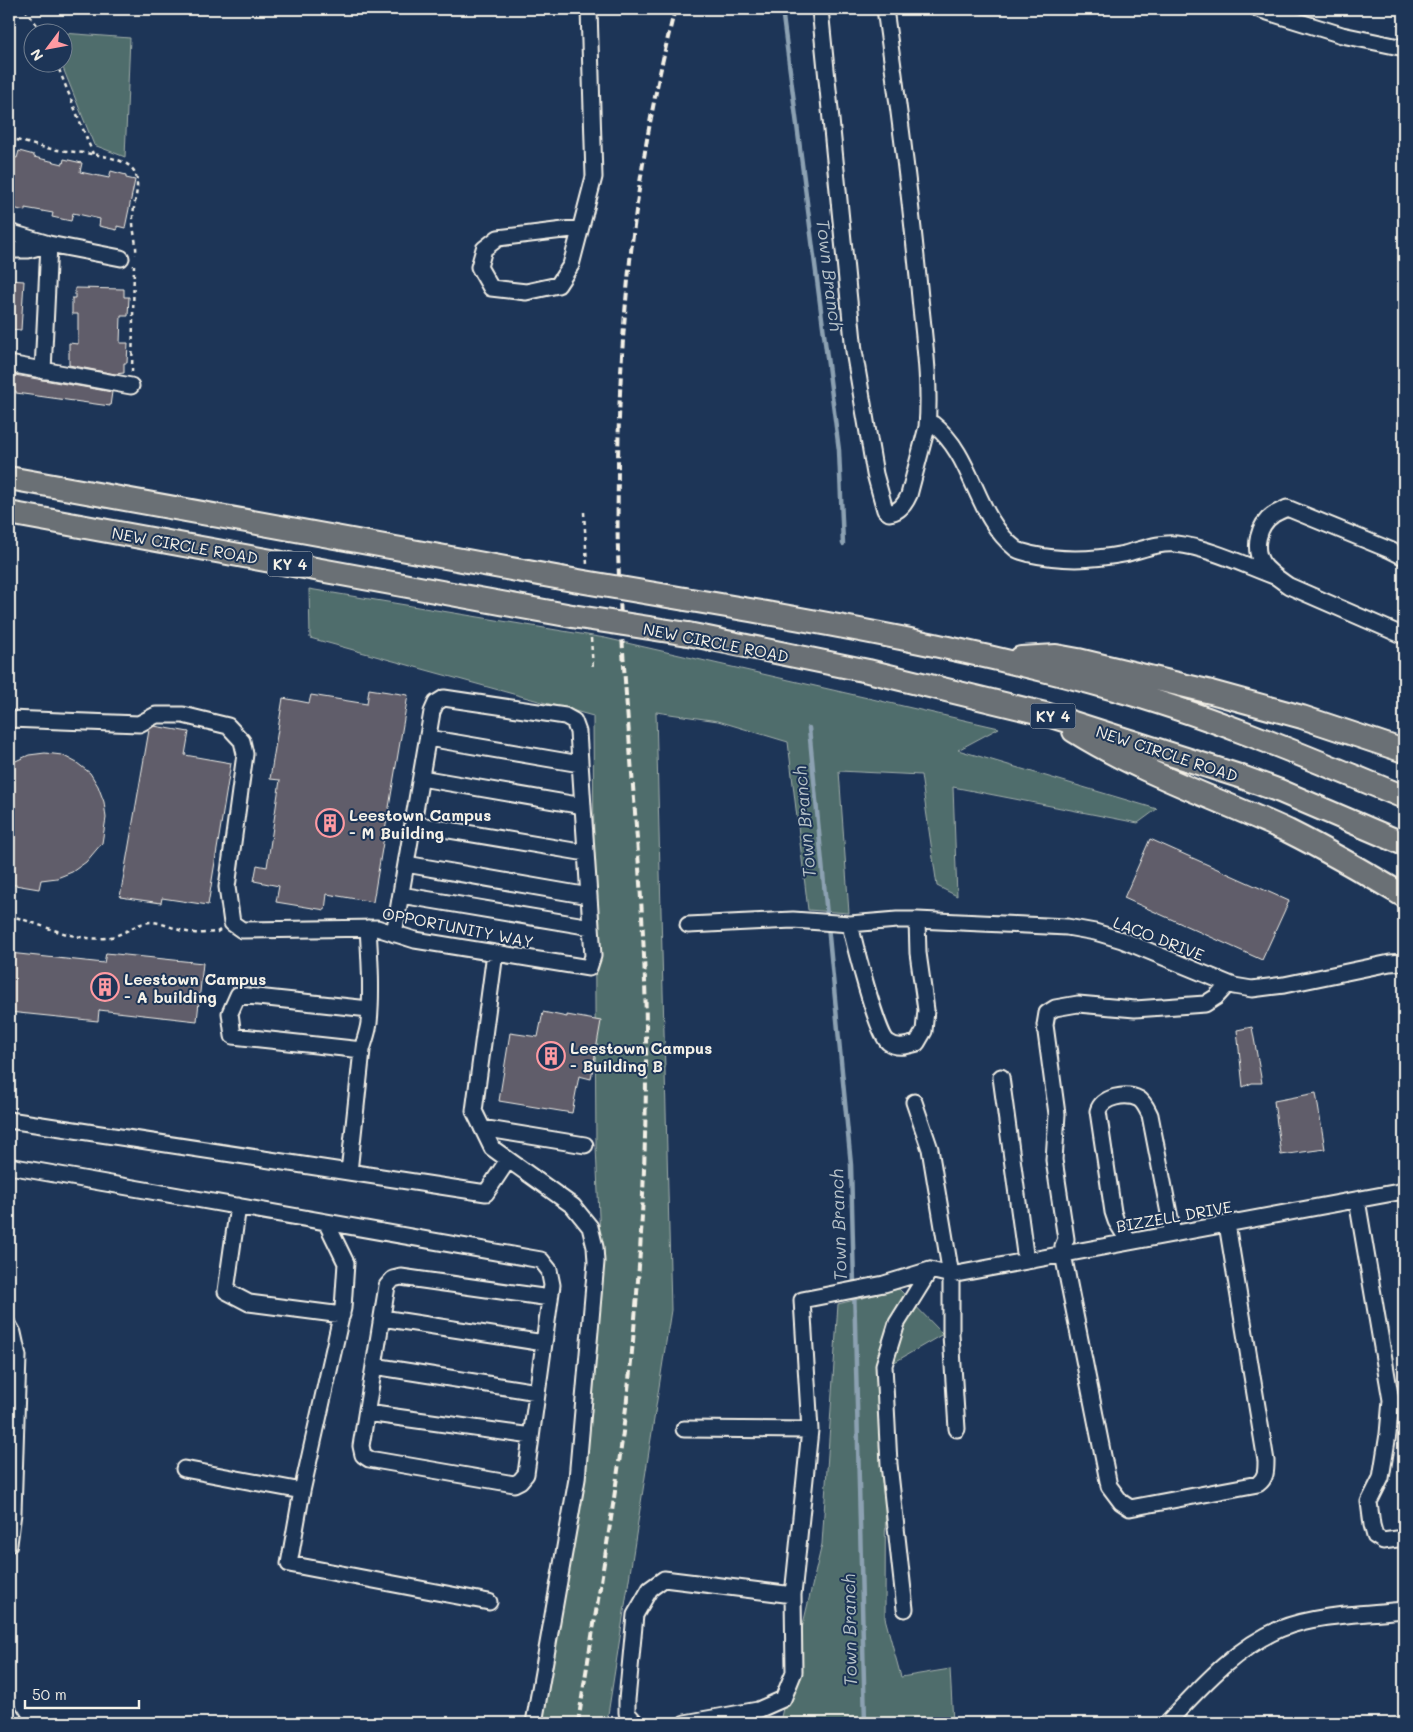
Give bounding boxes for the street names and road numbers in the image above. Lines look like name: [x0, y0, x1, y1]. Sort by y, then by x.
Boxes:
street label: NEW CIRCLE ROAD: [110, 522, 260, 568]
road number: KY 4: [268, 552, 312, 576]
street label: NEW CIRCLE ROAD: [641, 618, 791, 666]
road number: KY 4: [1030, 704, 1076, 728]
street label: NEW CIRCLE ROAD: [1093, 720, 1241, 786]
street label: OPPORTUNITY WAY: [381, 902, 535, 952]
street label: LACO DRIVE: [1111, 911, 1207, 965]
street label: BIZZELL DRIVE: [1114, 1195, 1234, 1237]

